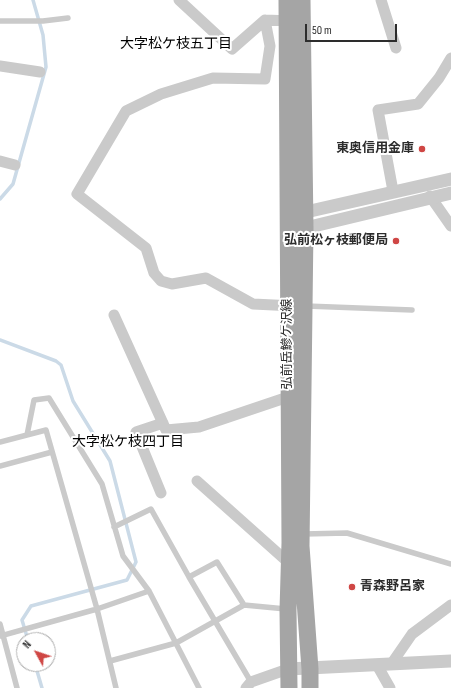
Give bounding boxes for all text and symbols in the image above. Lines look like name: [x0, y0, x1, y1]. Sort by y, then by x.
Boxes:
scale bar: [307, 16, 399, 42]
text: 50 m: [312, 23, 332, 38]
district label: 大字松ケ枝五丁目: [120, 36, 232, 52]
place label: 東奥信用金庫: [336, 141, 414, 157]
marker: 東奥信用金庫: [417, 144, 427, 154]
place label: 弘前松ヶ枝郵便局: [284, 233, 388, 249]
marker: 弘前松ヶ枝郵便局: [391, 236, 401, 246]
street label: 弘前岳鰺ケ沢線: [280, 299, 296, 389]
district label: 大字松ケ枝四丁目: [72, 434, 184, 450]
place label: 青森野呂家: [360, 579, 425, 595]
marker: 青森野呂家: [347, 582, 357, 592]
north arrow: [16, 632, 56, 672]
text: N: [20, 638, 34, 651]

